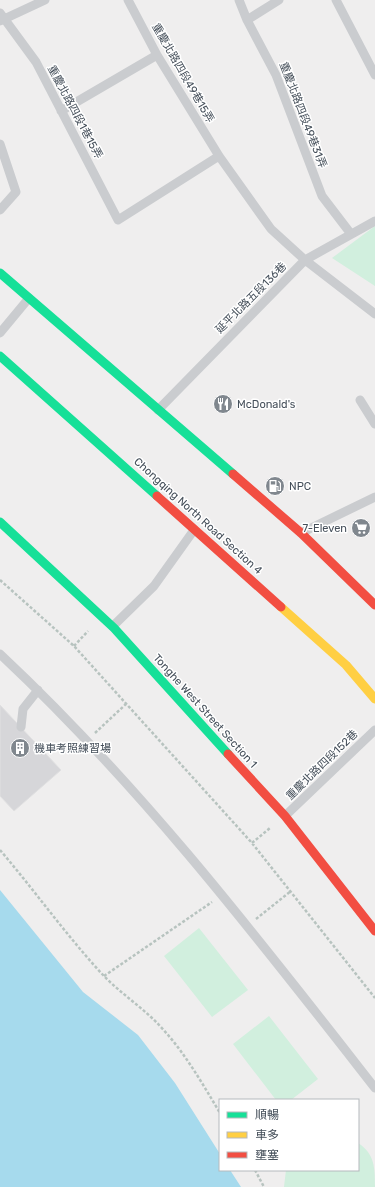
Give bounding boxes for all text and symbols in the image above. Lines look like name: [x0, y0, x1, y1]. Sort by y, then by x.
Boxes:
street label: 重慶北路四段49巷15弄: [149, 21, 217, 125]
street label: 重慶北路四段49巷31弄: [277, 60, 329, 170]
street label: 重慶北路四段1巷15弄: [45, 63, 105, 161]
street label: 延平北路五段136巷: [213, 260, 289, 336]
restaurant icon: McDonald's: [212, 393, 234, 415]
place label: McDonald's: [237, 398, 296, 411]
street label: Chongqing North Road Section 4: [131, 455, 265, 577]
fuel station icon: NPC: [264, 475, 286, 497]
place label: NPC: [289, 480, 311, 493]
supermarket icon: 7-Eleven: [350, 517, 372, 539]
place label: 7-Eleven: [302, 522, 347, 535]
street label: Tonghe West Street Section 1: [150, 651, 260, 771]
street label: 重慶北路四段152巷: [283, 727, 361, 803]
building icon: 機車考照練習場: [9, 737, 31, 759]
place label: 機車考照練習場: [34, 742, 111, 755]
legend: [219, 1099, 359, 1171]
text: 順暢: [255, 1108, 279, 1122]
text: 車多: [255, 1128, 279, 1142]
text: 壅塞: [255, 1148, 279, 1162]

